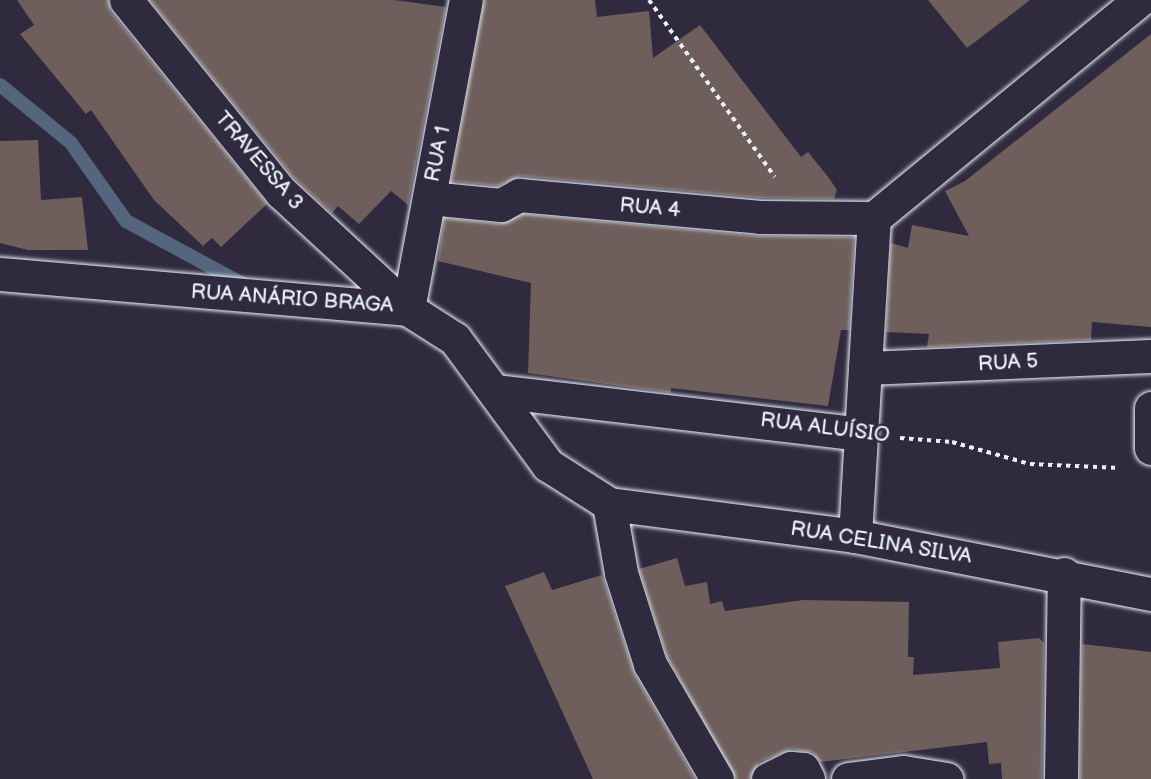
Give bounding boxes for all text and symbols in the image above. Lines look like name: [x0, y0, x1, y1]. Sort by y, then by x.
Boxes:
street label: TRAVESSA 3: [209, 107, 309, 215]
street label: RUA 1: [420, 124, 456, 184]
street label: RUA 4: [618, 193, 682, 223]
street label: RUA ANÁRIO BRAGA: [190, 279, 394, 319]
street label: RUA 5: [977, 349, 1039, 377]
street label: RUA ALUÍSIO: [759, 408, 891, 448]
street label: RUA CELINA SILVA: [788, 516, 974, 570]

